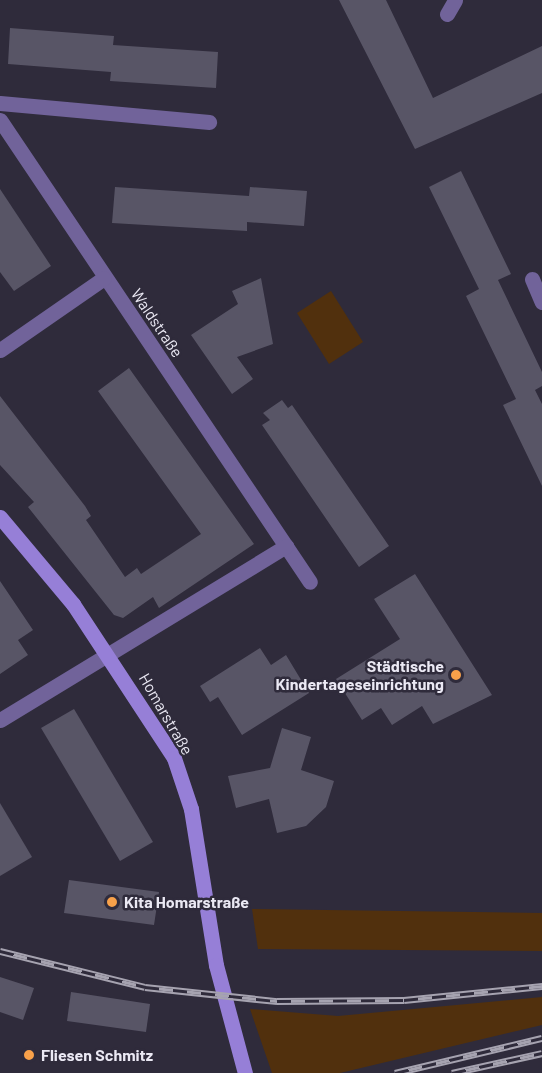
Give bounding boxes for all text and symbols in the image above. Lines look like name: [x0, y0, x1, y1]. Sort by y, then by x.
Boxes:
street label: Waldstraße: [127, 285, 187, 361]
place label: Städtische Kindertageseinrichtung: [276, 656, 444, 694]
marker: Städtische Kindertageseinrichtung: [449, 668, 463, 682]
street label: Homarstraße: [135, 670, 197, 758]
place label: Kita Homarstraße: [124, 892, 249, 912]
marker: Kita Homarstraße: [105, 895, 119, 909]
place label: Fliesen Schmitz: [41, 1045, 153, 1065]
marker: Fliesen Schmitz: [22, 1048, 36, 1062]

